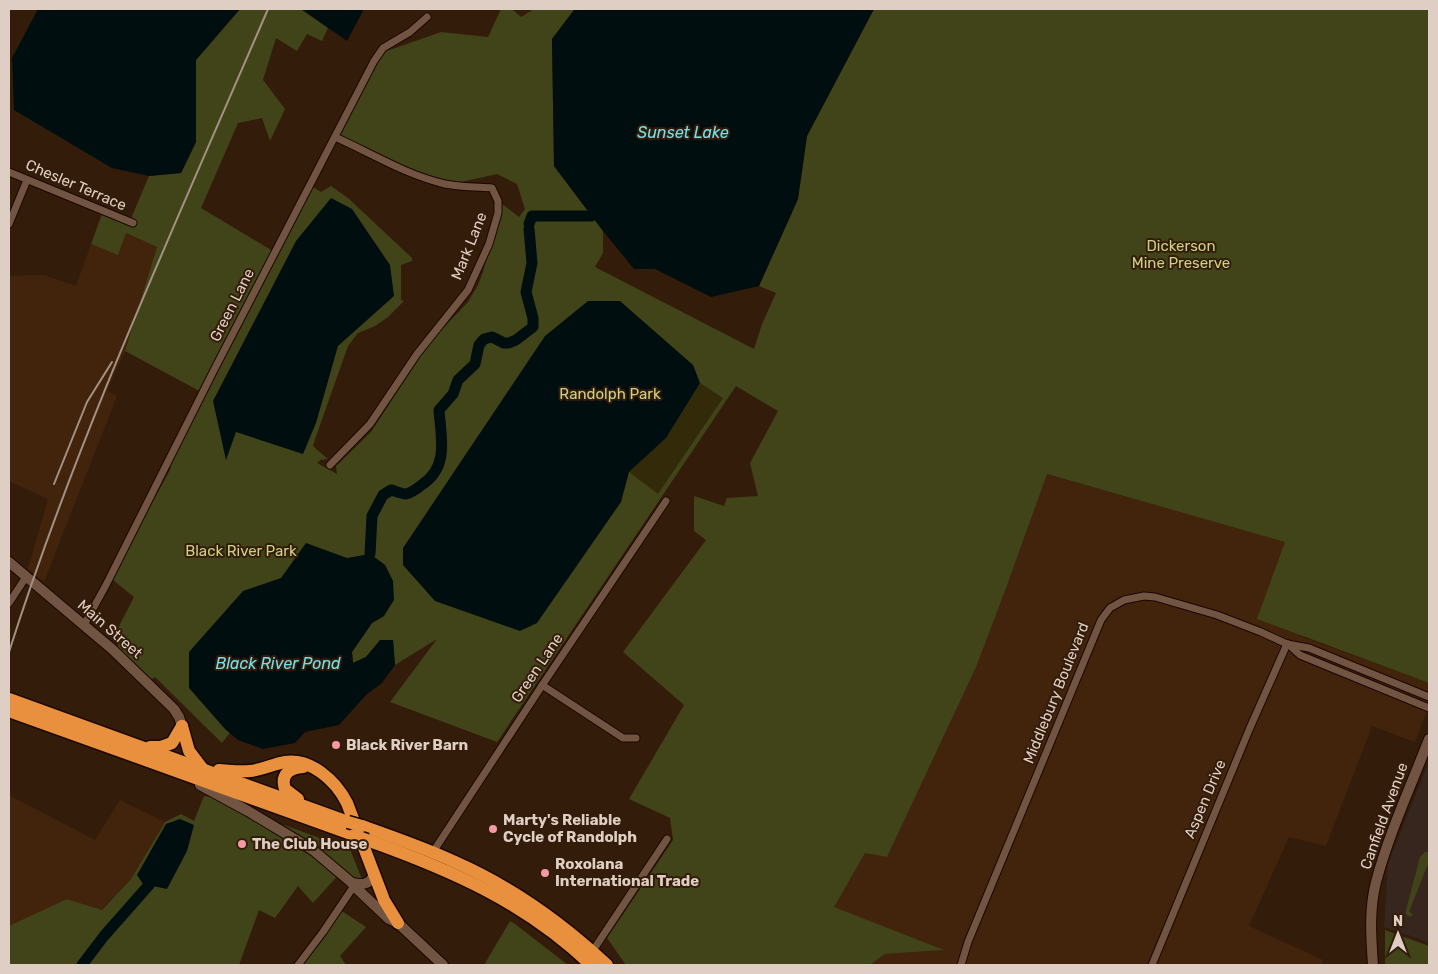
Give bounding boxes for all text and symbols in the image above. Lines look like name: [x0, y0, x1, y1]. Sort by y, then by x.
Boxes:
water label: Sunset Lake: [637, 123, 729, 142]
street label: Chesler Terrace: [23, 156, 129, 214]
street label: Mark Lane: [447, 210, 491, 282]
park label: Dickerson Mine Preserve: [1132, 237, 1230, 272]
street label: Green Lane: [206, 265, 258, 345]
park label: Randolph Park: [559, 385, 661, 403]
park label: Black River Park: [185, 542, 297, 560]
street label: Main Street: [74, 596, 146, 662]
street label: Middlebury Boulevard: [1019, 620, 1093, 766]
street label: Green Lane: [507, 630, 567, 706]
water label: Black River Pond: [215, 654, 341, 673]
place label: Black River Barn: [346, 736, 468, 754]
marker: Black River Barn: [330, 739, 342, 751]
street label: Aspen Drive: [1180, 757, 1230, 841]
street label: Canfield Avenue: [1356, 760, 1412, 872]
place label: Marty's Reliable Cycle of Randolph: [503, 811, 637, 846]
marker: Marty's Reliable Cycle of Randolph: [487, 823, 499, 835]
place label: The Club House: [252, 835, 367, 853]
marker: The Club House: [236, 838, 248, 850]
place label: Roxolana International Trade: [555, 855, 699, 890]
marker: Roxolana International Trade: [539, 867, 551, 879]
north arrow: [1373, 909, 1423, 959]
text: N: [1393, 913, 1403, 930]

